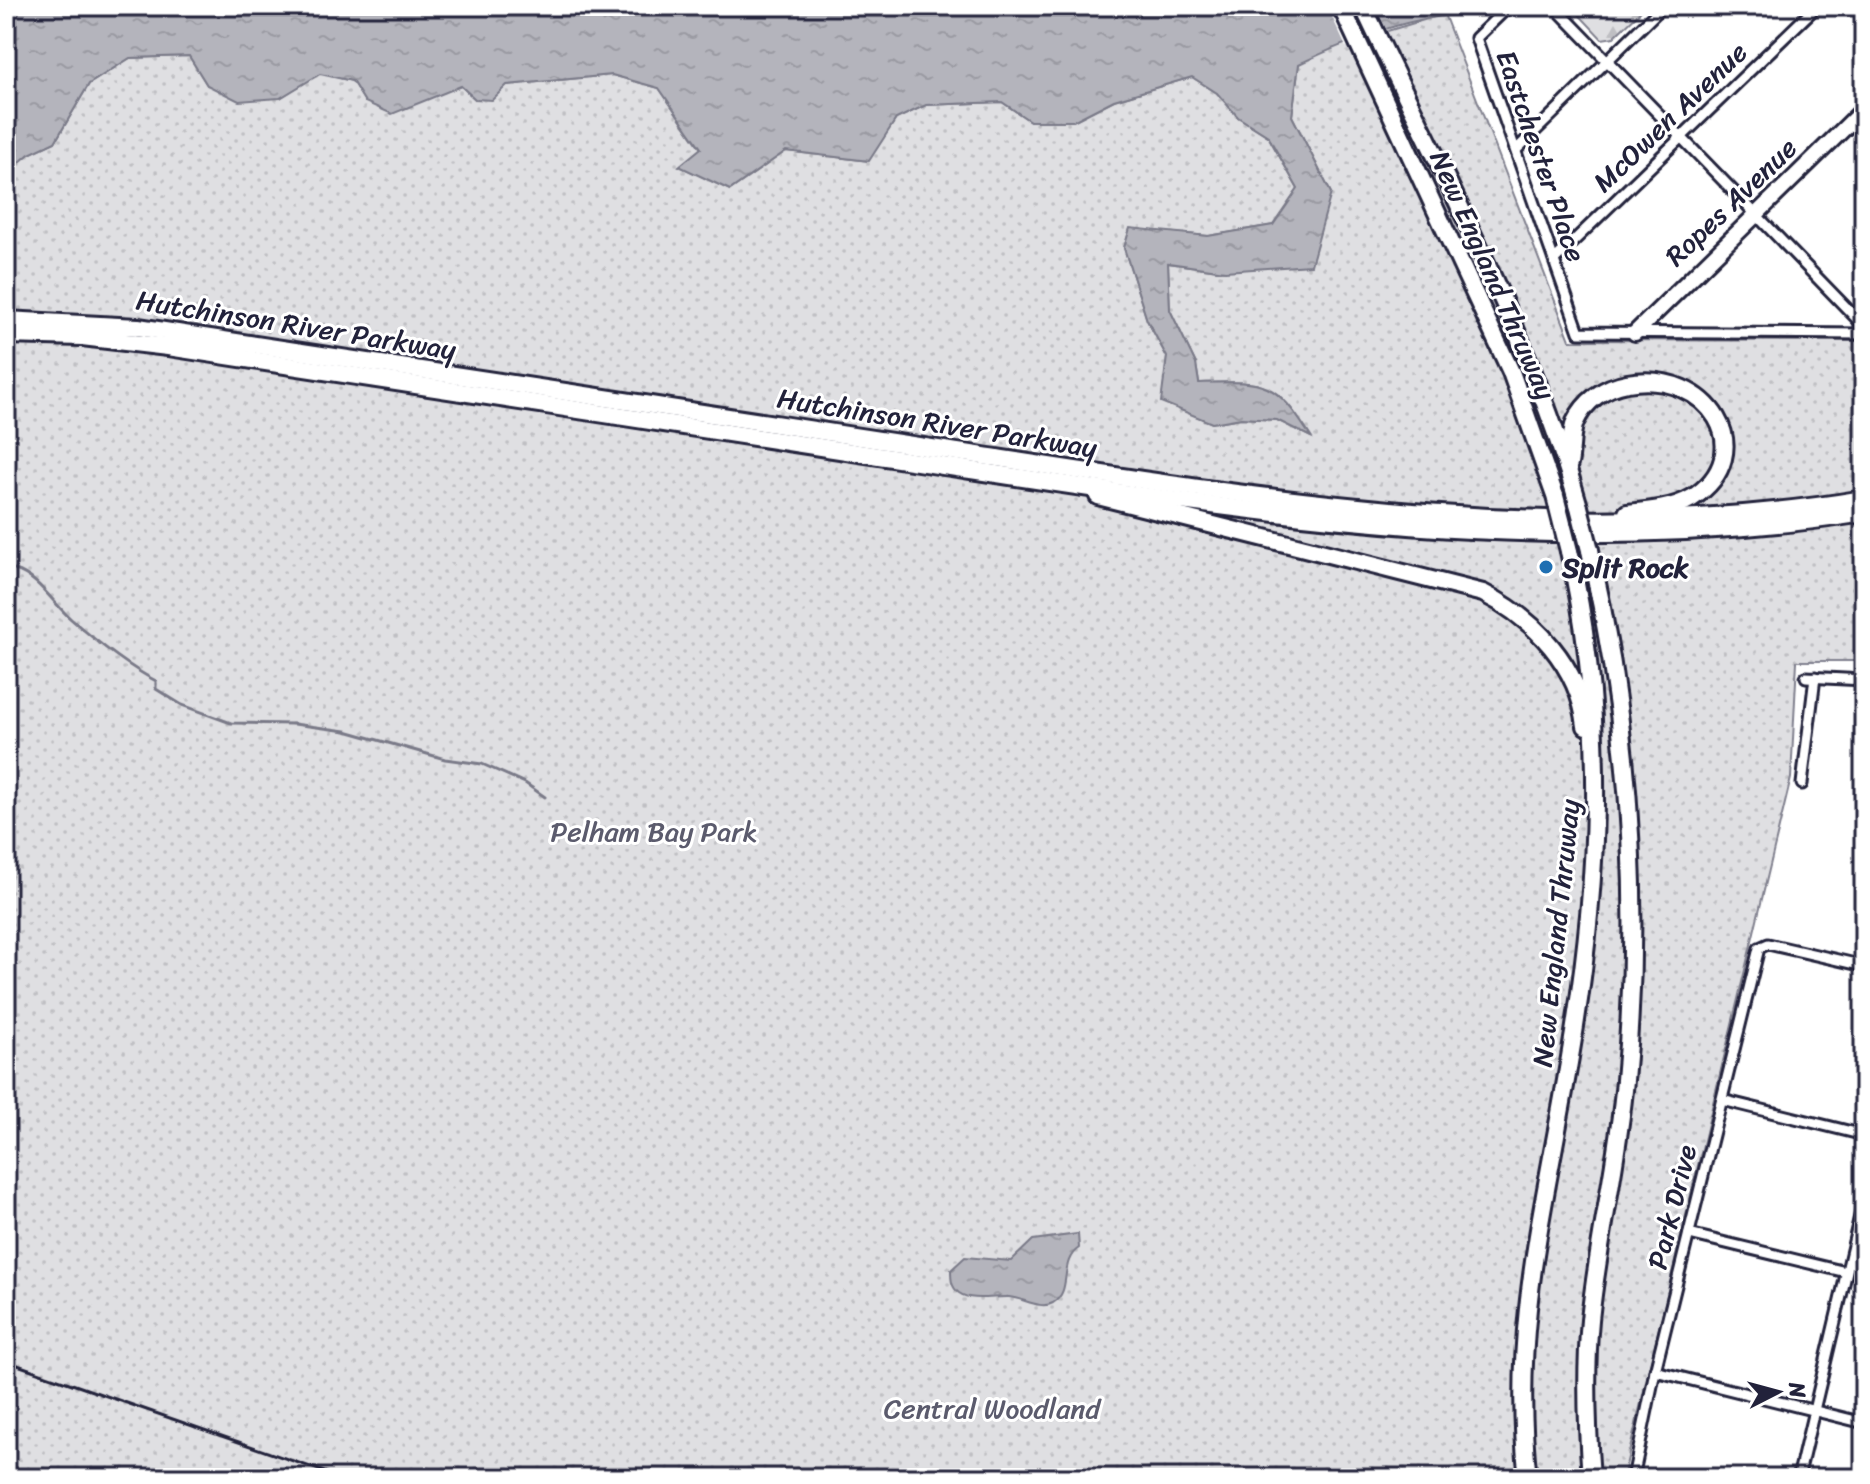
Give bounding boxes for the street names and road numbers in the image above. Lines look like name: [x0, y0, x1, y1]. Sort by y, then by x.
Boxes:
street label: McOwen Avenue: [1581, 29, 1759, 205]
street label: Eastchester Place: [1482, 43, 1600, 269]
street label: Ropes Avenue: [1653, 125, 1809, 279]
street label: New England Thruway: [1416, 142, 1570, 408]
street label: Hutchinson River Parkway: [133, 276, 460, 375]
street label: Hutchinson River Parkway: [774, 374, 1101, 473]
street label: New England Thruway: [1518, 796, 1594, 1069]
street label: Park Drive: [1633, 1139, 1711, 1275]

